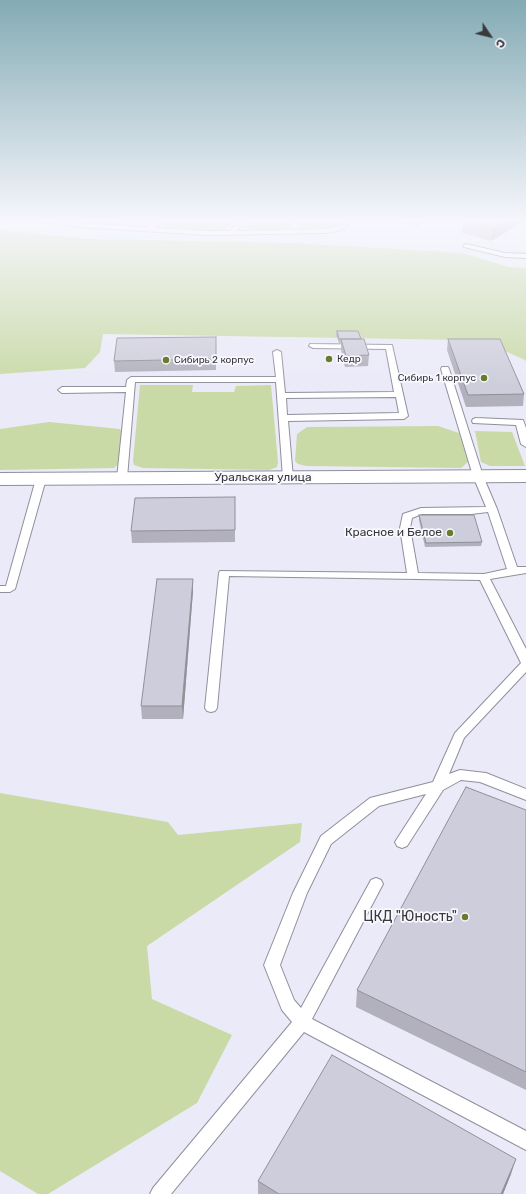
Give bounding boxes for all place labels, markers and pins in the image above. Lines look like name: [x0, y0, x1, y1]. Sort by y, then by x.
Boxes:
place label: Кедр: [337, 353, 361, 365]
place label: Сибирь 2 корпус: [174, 354, 254, 366]
marker: Кедр: [324, 354, 334, 364]
marker: Сибирь 2 корпус: [161, 355, 171, 365]
place label: Сибирь 1 корпус: [398, 372, 476, 384]
marker: Сибирь 1 корпус: [479, 373, 489, 383]
place label: Красное и Белое: [345, 526, 442, 540]
marker: Красное и Белое: [445, 528, 455, 538]
place label: ЦКД "Юность": [363, 909, 457, 925]
marker: ЦКД "Юность": [460, 912, 470, 922]

